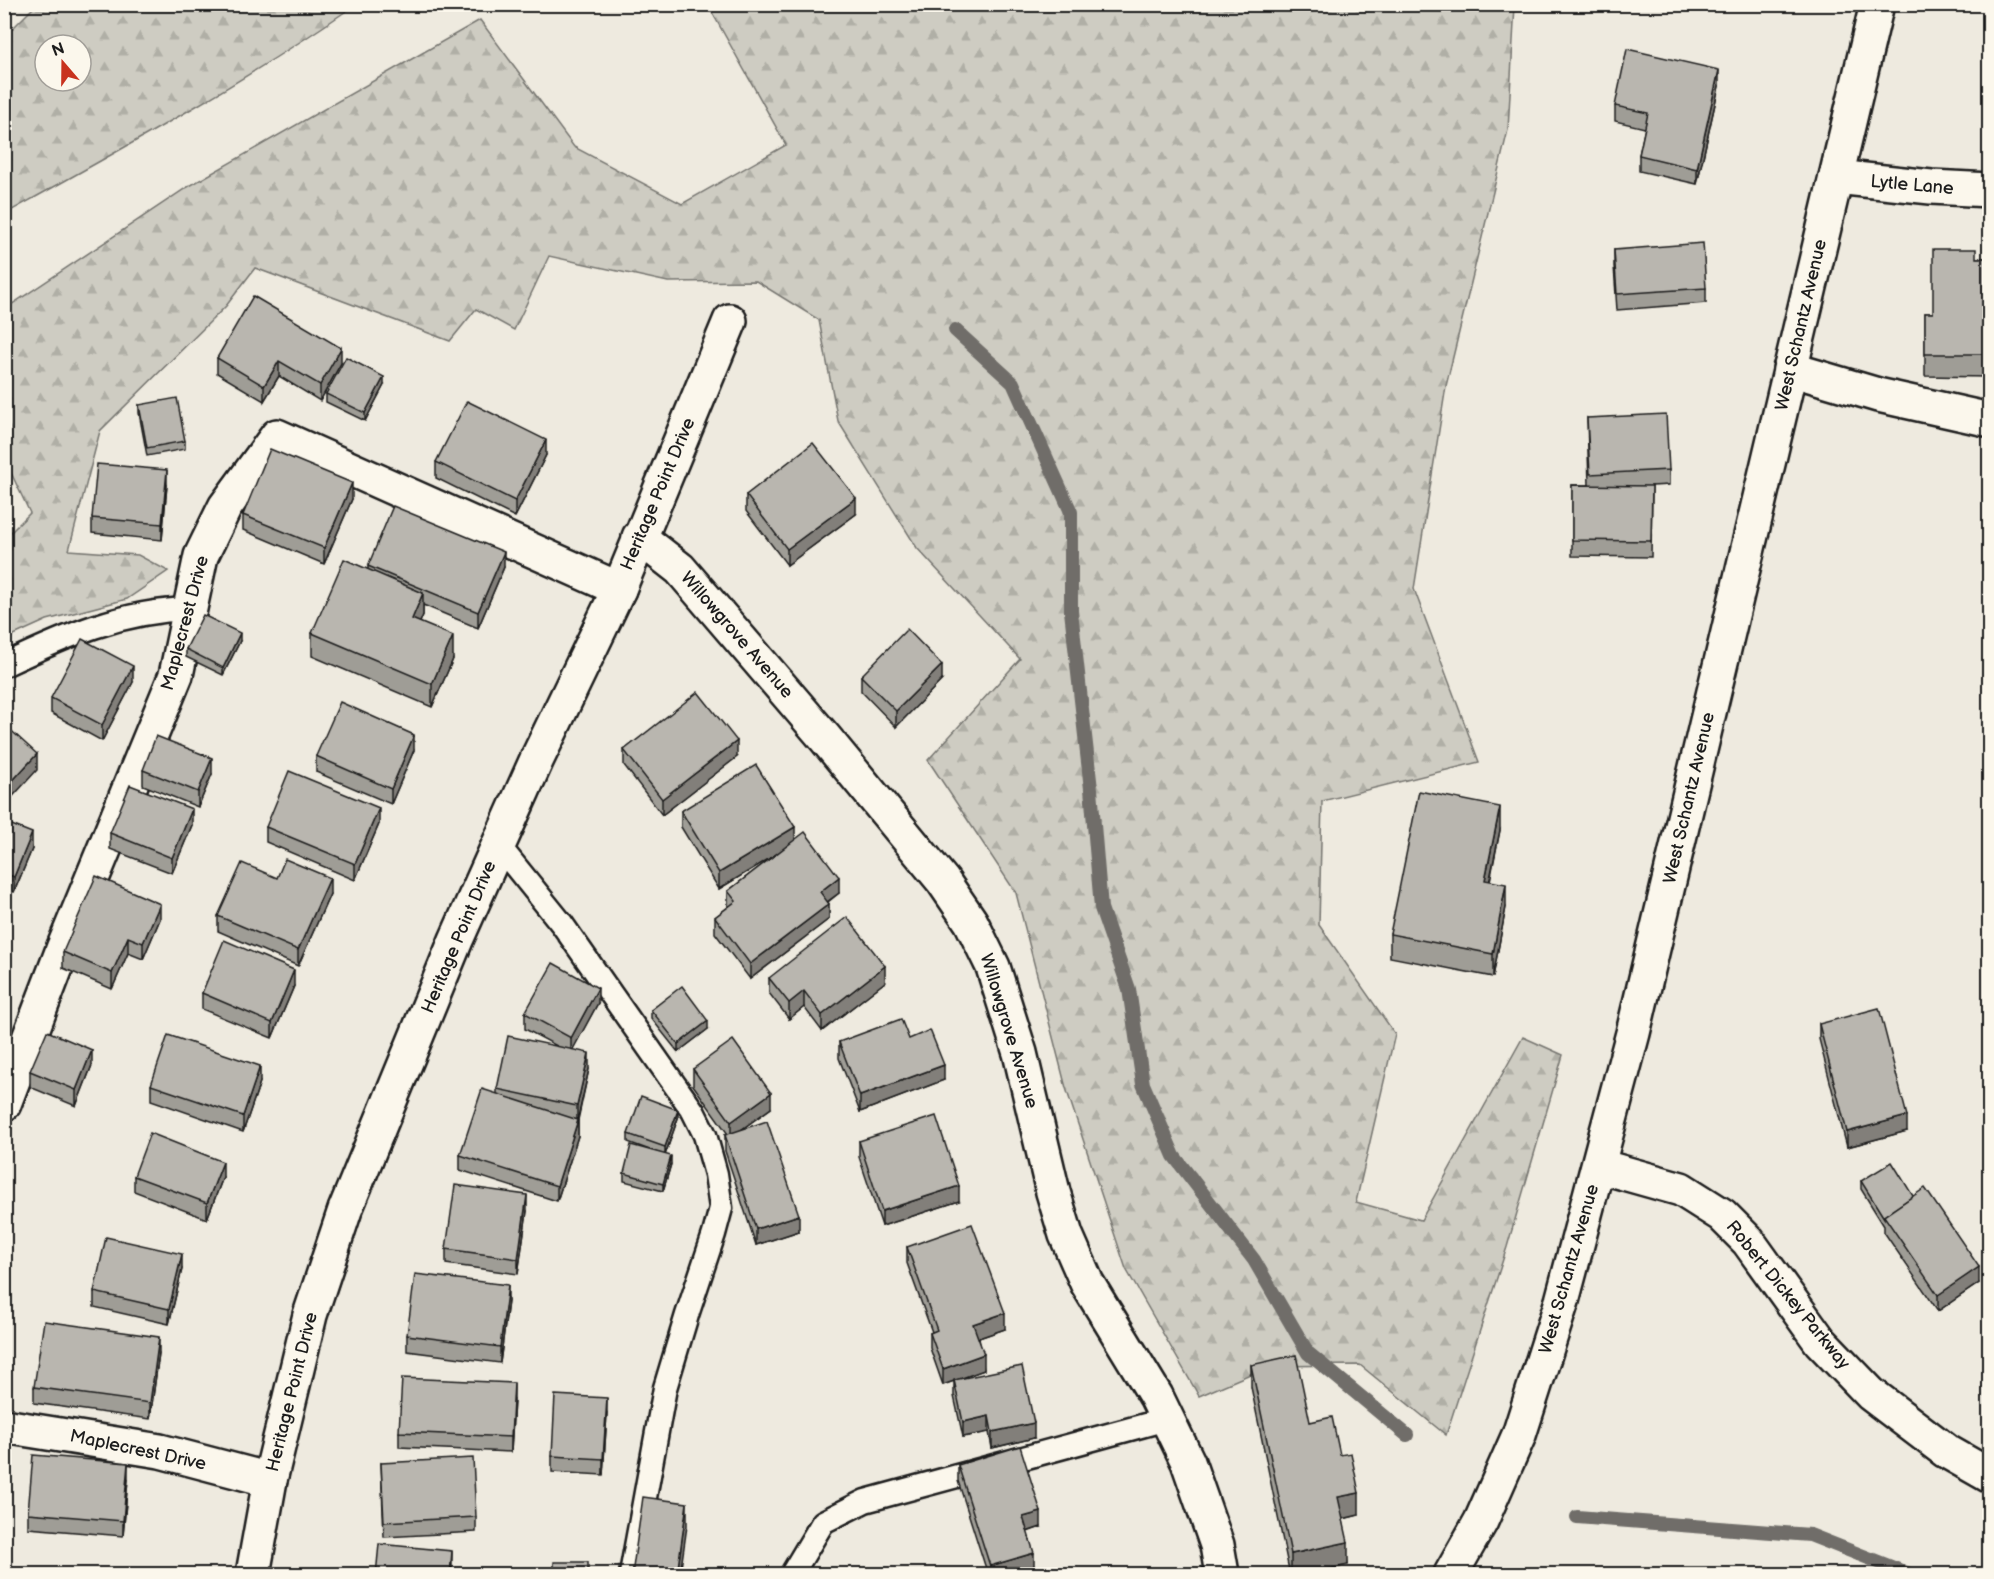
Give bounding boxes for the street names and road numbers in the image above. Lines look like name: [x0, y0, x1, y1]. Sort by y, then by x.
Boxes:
street label: Lytle Lane: [1869, 171, 1955, 199]
street label: West Schantz Avenue: [1771, 237, 1831, 413]
street label: Heritage Point Drive: [616, 414, 700, 573]
street label: Maplecrest Drive: [157, 553, 213, 693]
street label: Willowgrove Avenue: [676, 567, 798, 703]
street label: West Schantz Avenue: [1659, 710, 1719, 886]
street label: Heritage Point Drive: [417, 857, 501, 1016]
street label: Willowgrove Avenue: [975, 951, 1043, 1111]
street label: West Schantz Avenue: [1535, 1182, 1603, 1356]
street label: Robert Dickey Parkway: [1722, 1216, 1855, 1374]
street label: Heritage Point Drive: [262, 1310, 322, 1474]
street label: Maplecrest Drive: [68, 1425, 208, 1475]

